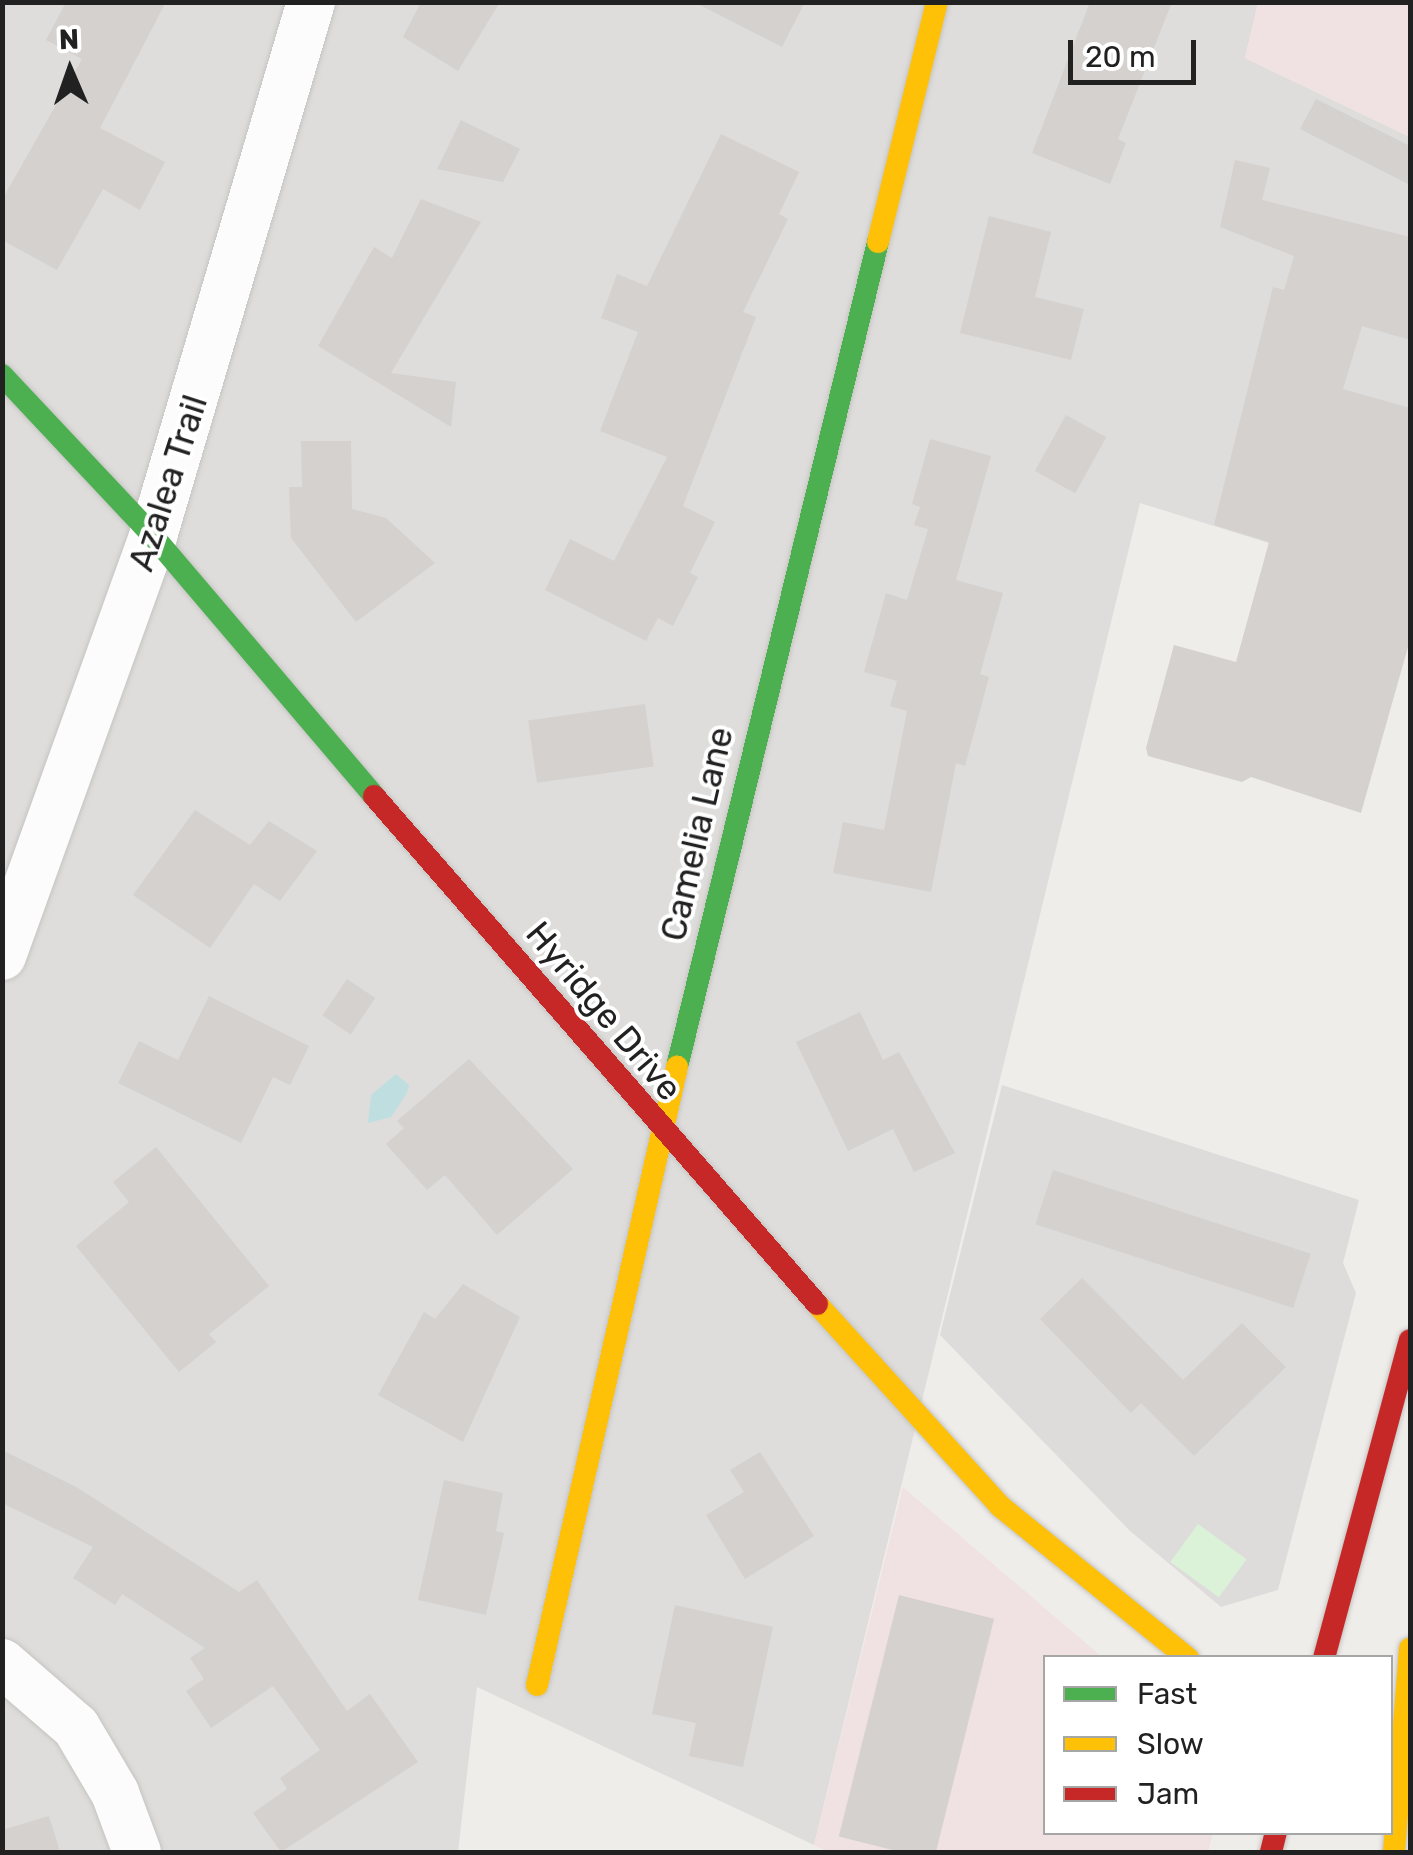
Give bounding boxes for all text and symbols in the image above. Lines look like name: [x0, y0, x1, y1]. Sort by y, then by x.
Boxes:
north arrow: [20, 20, 120, 120]
scale bar: [1073, 20, 1200, 82]
text: N: [58, 23, 80, 56]
text: 20 m: [1085, 39, 1156, 75]
street label: Azalea Trail: [120, 389, 216, 577]
street label: Camelia Lane: [652, 723, 742, 945]
street label: Hyridge Drive: [517, 913, 691, 1109]
legend: [1043, 1655, 1393, 1835]
text: Fast: [1137, 1676, 1197, 1712]
text: Slow: [1137, 1726, 1204, 1762]
text: Jam: [1137, 1776, 1199, 1812]

